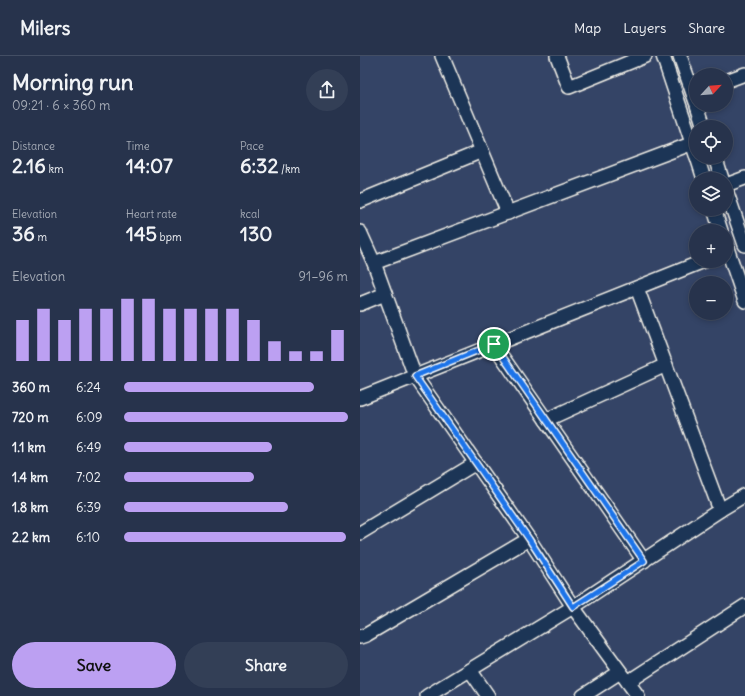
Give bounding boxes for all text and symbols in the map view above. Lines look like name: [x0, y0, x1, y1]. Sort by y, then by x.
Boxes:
text: Milers: [20, 16, 70, 40]
text: Map: [574, 19, 601, 37]
text: Layers: [623, 19, 666, 37]
text: Share: [688, 19, 725, 37]
text: Morning run: [12, 68, 134, 96]
north arrow: [689, 68, 733, 112]
map controls: [689, 68, 733, 320]
button: share: [306, 69, 348, 111]
text: 09:21 · 6 × 360 m: [12, 97, 111, 114]
button: locate: [689, 120, 733, 164]
text: Distance: [12, 139, 55, 153]
text: Time: [126, 139, 150, 153]
text: Pace: [240, 139, 264, 153]
text: 2.16: [12, 153, 46, 178]
text: 14:07: [126, 153, 173, 178]
text: 6:32: [240, 153, 278, 178]
text: km: [46, 162, 64, 176]
text: /km: [278, 162, 300, 176]
button: layers: [689, 172, 733, 216]
text: Elevation: [12, 207, 57, 221]
text: Heart rate: [126, 207, 177, 221]
text: kcal: [240, 207, 260, 221]
text: 36: [12, 221, 35, 246]
text: 145: [126, 221, 157, 246]
text: 130: [240, 221, 272, 246]
button: +: [689, 224, 733, 268]
text: m: [35, 230, 47, 244]
text: bpm: [157, 230, 182, 244]
text: Elevation: [12, 268, 65, 285]
text: 91–96 m: [299, 268, 348, 285]
button: −: [689, 276, 733, 320]
pin: [477, 327, 511, 361]
icon: arrive: [483, 333, 505, 355]
text: 360 m: [12, 379, 50, 396]
text: 6:24: [76, 379, 101, 396]
text: 720 m: [12, 409, 49, 426]
text: 6:09: [76, 409, 102, 426]
text: 1.1 km: [12, 439, 46, 456]
text: 6:49: [76, 439, 101, 456]
text: 1.4 km: [12, 469, 48, 486]
text: 7:02: [76, 469, 101, 486]
text: 1.8 km: [12, 499, 48, 516]
text: 6:39: [76, 499, 101, 516]
text: 2.2 km: [12, 529, 50, 546]
text: 6:10: [76, 529, 100, 546]
button: Save: [12, 642, 176, 688]
button: Share: [184, 642, 348, 688]

